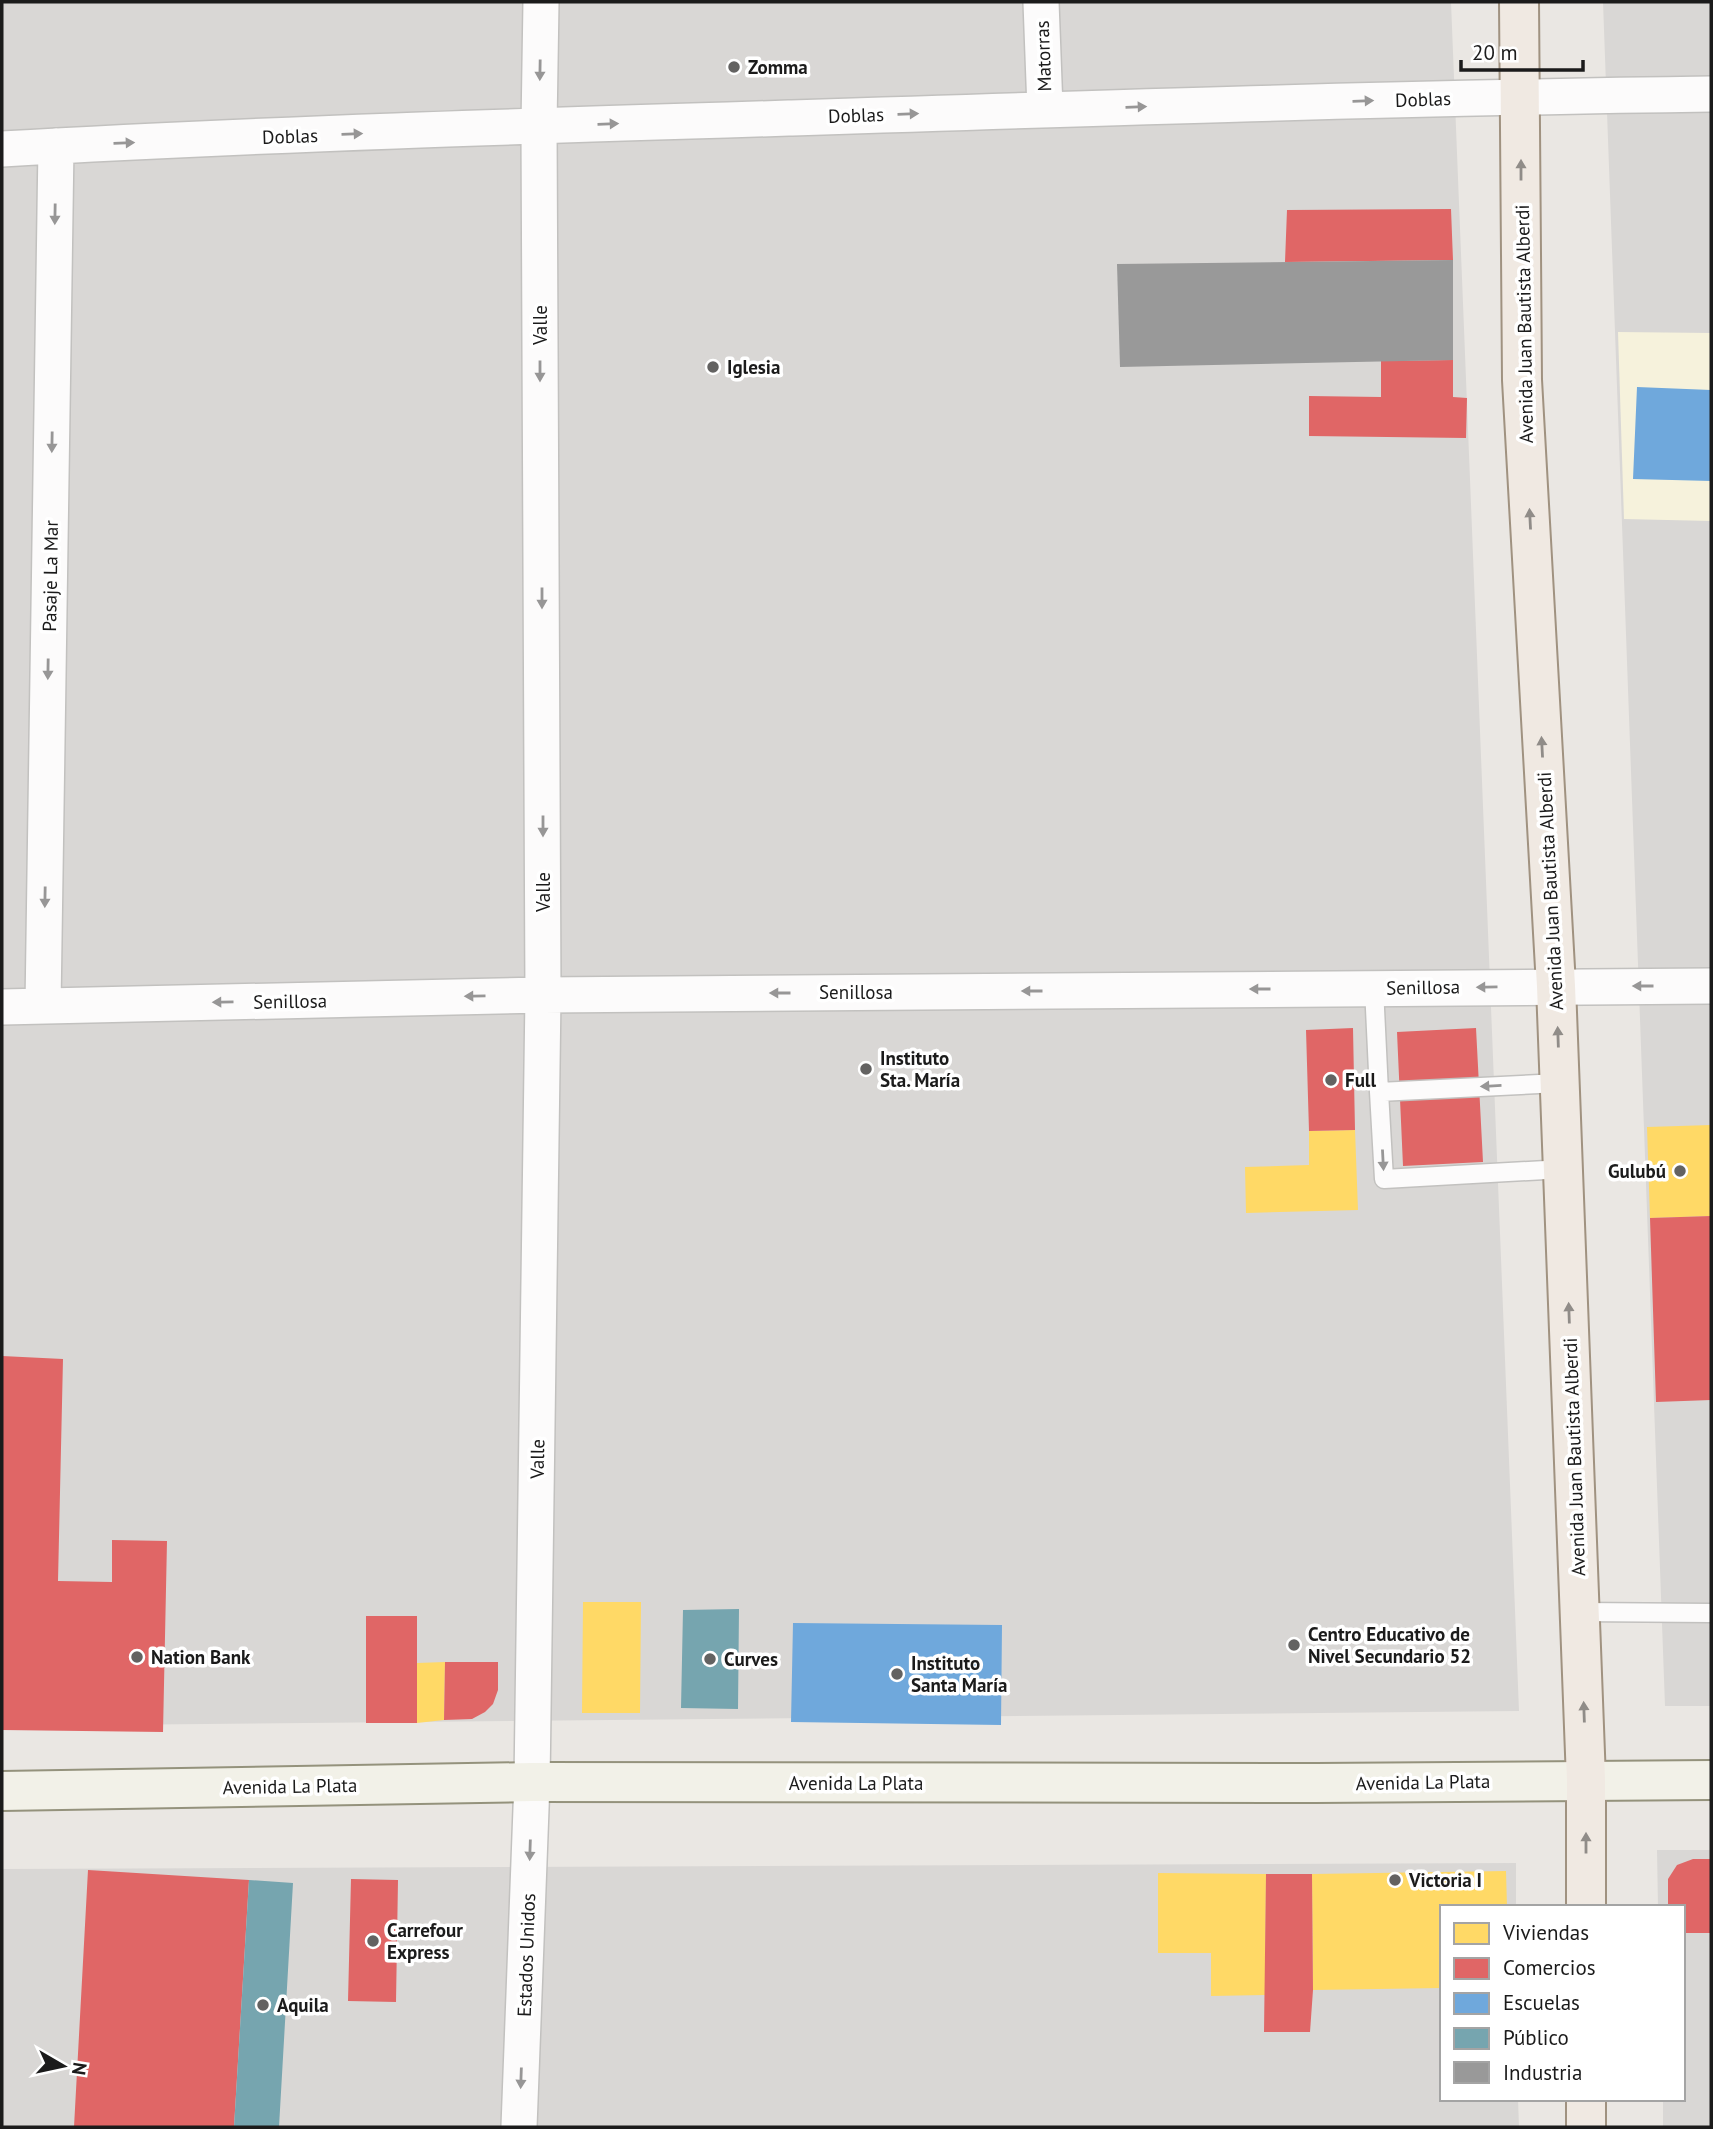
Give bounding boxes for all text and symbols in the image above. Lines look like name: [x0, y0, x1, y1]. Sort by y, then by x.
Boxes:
street label: Matorras: [1030, 20, 1056, 92]
scale bar: [1461, 28, 1584, 72]
text: 20 m: [1472, 39, 1518, 66]
place label: Zomma: [748, 55, 808, 79]
one-way arrow: [534, 59, 546, 81]
marker: Zomma: [726, 59, 742, 75]
street label: Doblas: [1395, 86, 1451, 112]
one-way arrow: [1352, 95, 1374, 106]
one-way arrow: [1125, 101, 1147, 112]
street label: Doblas: [828, 102, 884, 128]
one-way arrow: [898, 108, 920, 119]
one-way arrow: [597, 118, 619, 129]
street label: Doblas: [262, 123, 318, 149]
one-way arrow: [341, 128, 363, 139]
one-way arrow: [114, 138, 136, 149]
one-way arrow: [1515, 158, 1527, 180]
one-way arrow: [49, 204, 61, 226]
street label: Avenida Juan Bautista Alberdi: [1510, 204, 1538, 444]
street label: Valle: [528, 305, 552, 346]
place label: Iglesia: [727, 355, 780, 379]
marker: Iglesia: [705, 359, 721, 375]
one-way arrow: [535, 360, 546, 382]
one-way arrow: [46, 431, 57, 453]
one-way arrow: [1524, 508, 1535, 530]
street label: Pasaje La Mar: [37, 520, 63, 632]
one-way arrow: [536, 588, 548, 610]
one-way arrow: [42, 659, 54, 681]
one-way arrow: [1537, 735, 1548, 757]
street label: Avenida Juan Bautista Alberdi: [1532, 771, 1568, 1011]
one-way arrow: [537, 815, 549, 837]
street label: Valle: [531, 872, 555, 913]
one-way arrow: [39, 886, 51, 908]
street label: Senillosa: [1386, 974, 1460, 1000]
street label: Senillosa: [819, 980, 893, 1004]
one-way arrow: [1632, 980, 1654, 992]
one-way arrow: [1476, 981, 1498, 993]
one-way arrow: [1249, 983, 1271, 995]
one-way arrow: [1021, 985, 1043, 997]
one-way arrow: [769, 987, 791, 999]
street label: Senillosa: [253, 988, 327, 1014]
one-way arrow: [464, 991, 486, 1002]
one-way arrow: [212, 996, 234, 1008]
one-way arrow: [1552, 1025, 1563, 1047]
place label: Instituto Sta. María: [880, 1046, 960, 1092]
marker: Instituto Sta. María: [858, 1061, 874, 1077]
place label: Full: [1345, 1068, 1376, 1092]
marker: Full: [1323, 1072, 1339, 1088]
one-way arrow: [1480, 1081, 1502, 1092]
one-way arrow: [1378, 1149, 1389, 1171]
place label: Gulubú: [1608, 1159, 1666, 1183]
marker: Gulubú: [1672, 1163, 1688, 1179]
one-way arrow: [1563, 1302, 1574, 1324]
street label: Avenida Juan Bautista Alberdi: [1558, 1337, 1590, 1577]
street label: Valle: [525, 1439, 549, 1480]
place label: Centro Educativo de Nivel Secundario 52: [1308, 1622, 1471, 1668]
marker: Centro Educativo de Nivel Secundario 52: [1286, 1637, 1302, 1653]
place label: Nation Bank: [151, 1645, 251, 1669]
place label: Curves: [724, 1647, 778, 1671]
marker: Nation Bank: [129, 1649, 145, 1665]
marker: Curves: [702, 1651, 718, 1667]
place label: Instituto Santa María: [911, 1651, 1008, 1697]
marker: Instituto Santa María: [889, 1666, 905, 1682]
one-way arrow: [1578, 1700, 1589, 1722]
street label: Avenida La Plata: [1355, 1769, 1491, 1795]
street label: Avenida La Plata: [789, 1771, 923, 1795]
street label: Avenida La Plata: [222, 1773, 358, 1799]
one-way arrow: [1580, 1832, 1592, 1854]
one-way arrow: [524, 1840, 535, 1862]
place label: Victoria I: [1408, 1868, 1482, 1892]
marker: Victoria I: [1387, 1872, 1403, 1888]
street label: Estados Unidos: [512, 1893, 540, 2017]
legend: [1440, 1905, 1685, 2101]
place label: Carrefour Express: [387, 1918, 463, 1964]
text: Viviendas: [1502, 1919, 1589, 1946]
marker: Carrefour Express: [365, 1933, 381, 1949]
text: Comercios: [1503, 1954, 1596, 1981]
text: Escuelas: [1503, 1989, 1580, 2016]
place label: Aquila: [277, 1993, 329, 2017]
marker: Aquila: [255, 1997, 271, 2013]
text: Público: [1503, 2024, 1569, 2051]
north arrow: [28, 2031, 98, 2101]
text: Industria: [1503, 2059, 1582, 2086]
text: N: [67, 2061, 93, 2077]
one-way arrow: [515, 2067, 526, 2089]

